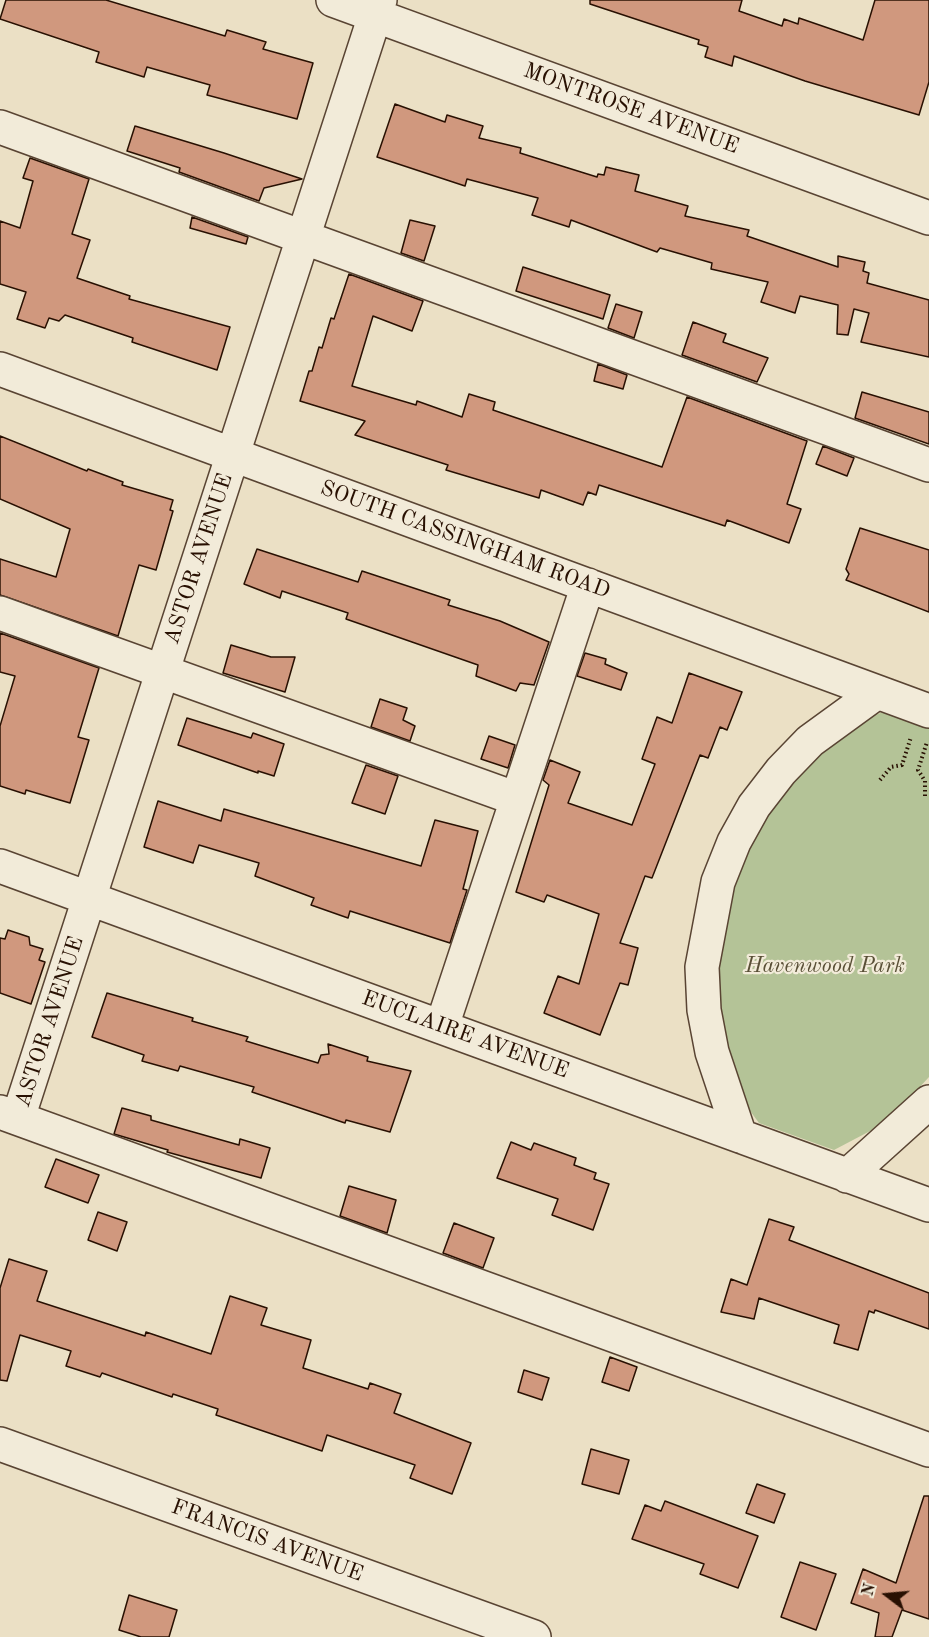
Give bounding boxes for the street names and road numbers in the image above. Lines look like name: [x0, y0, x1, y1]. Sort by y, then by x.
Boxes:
street label: MONTROSE AVENUE: [520, 58, 742, 160]
street label: ASTOR AVENUE: [159, 470, 239, 648]
street label: SOUTH CASSINGHAM ROAD: [316, 475, 614, 605]
street label: ASTOR AVENUE: [10, 933, 90, 1111]
street label: EUCLAIRE AVENUE: [358, 985, 572, 1085]
street label: FRANCIS AVENUE: [167, 1494, 367, 1588]

